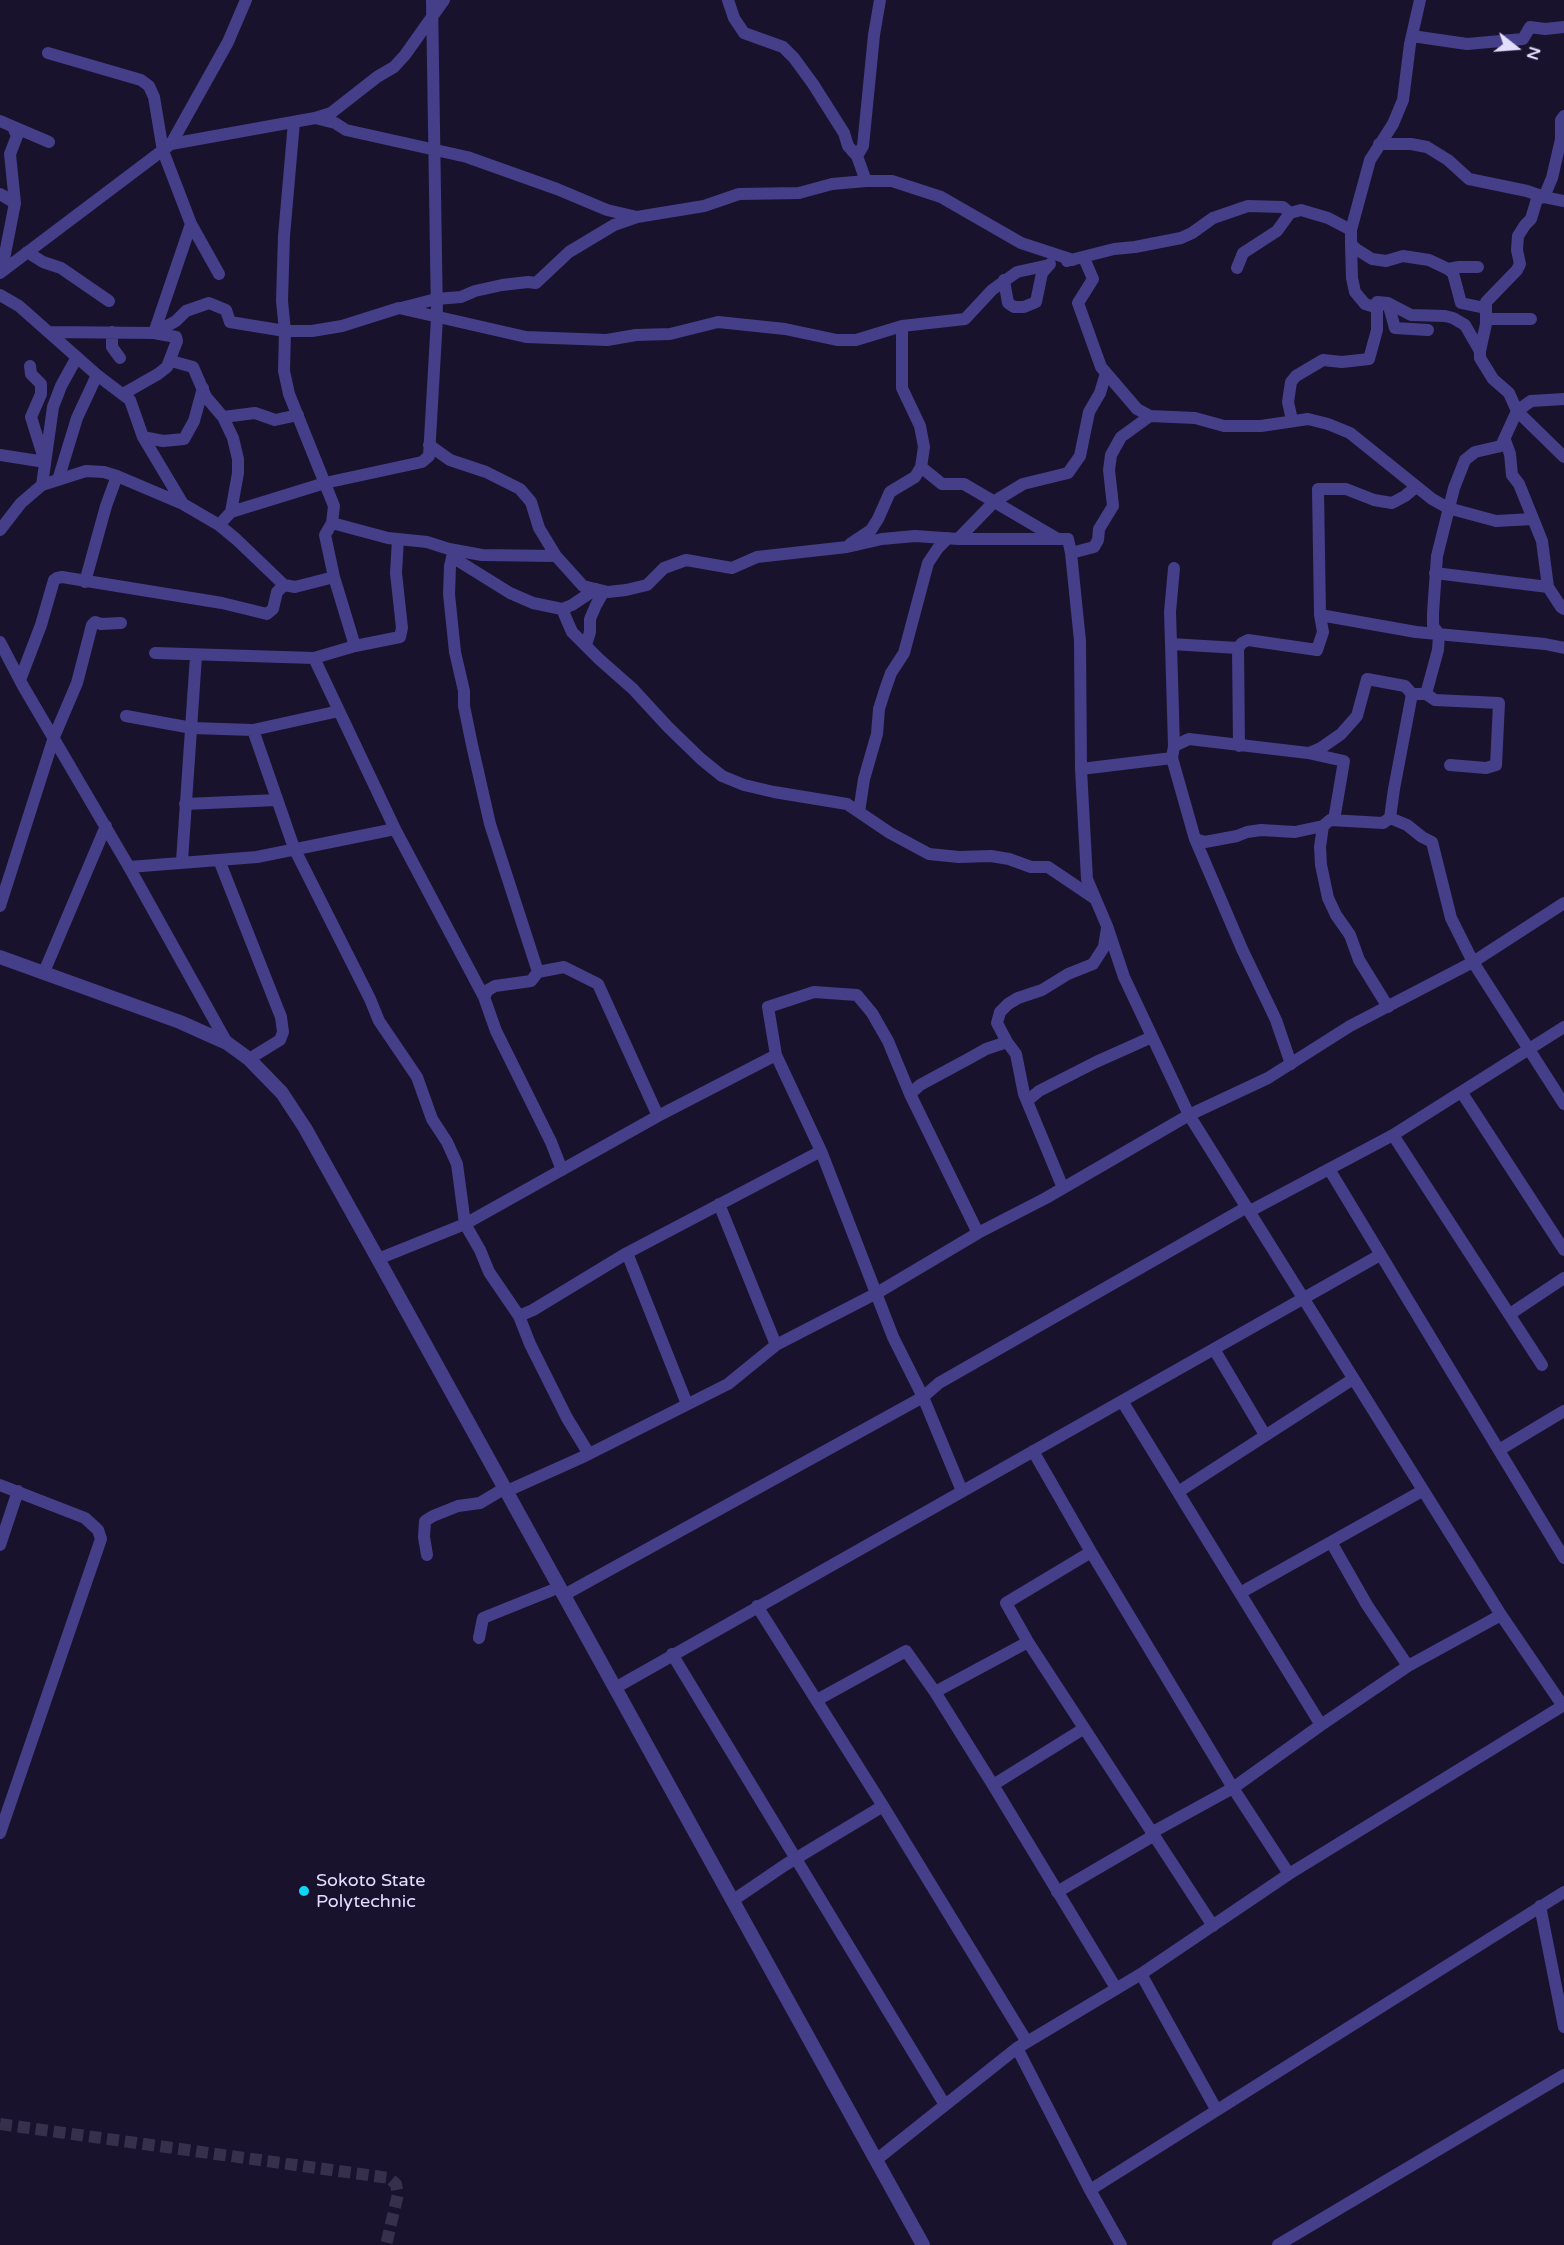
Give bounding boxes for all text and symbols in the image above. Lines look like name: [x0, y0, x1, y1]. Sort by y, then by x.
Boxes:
north arrow: [1486, 18, 1546, 78]
text: N: [1522, 44, 1545, 62]
place label: Sokoto State Polytechnic: [316, 1870, 425, 1912]
marker: Sokoto State Polytechnic: [297, 1884, 311, 1898]

